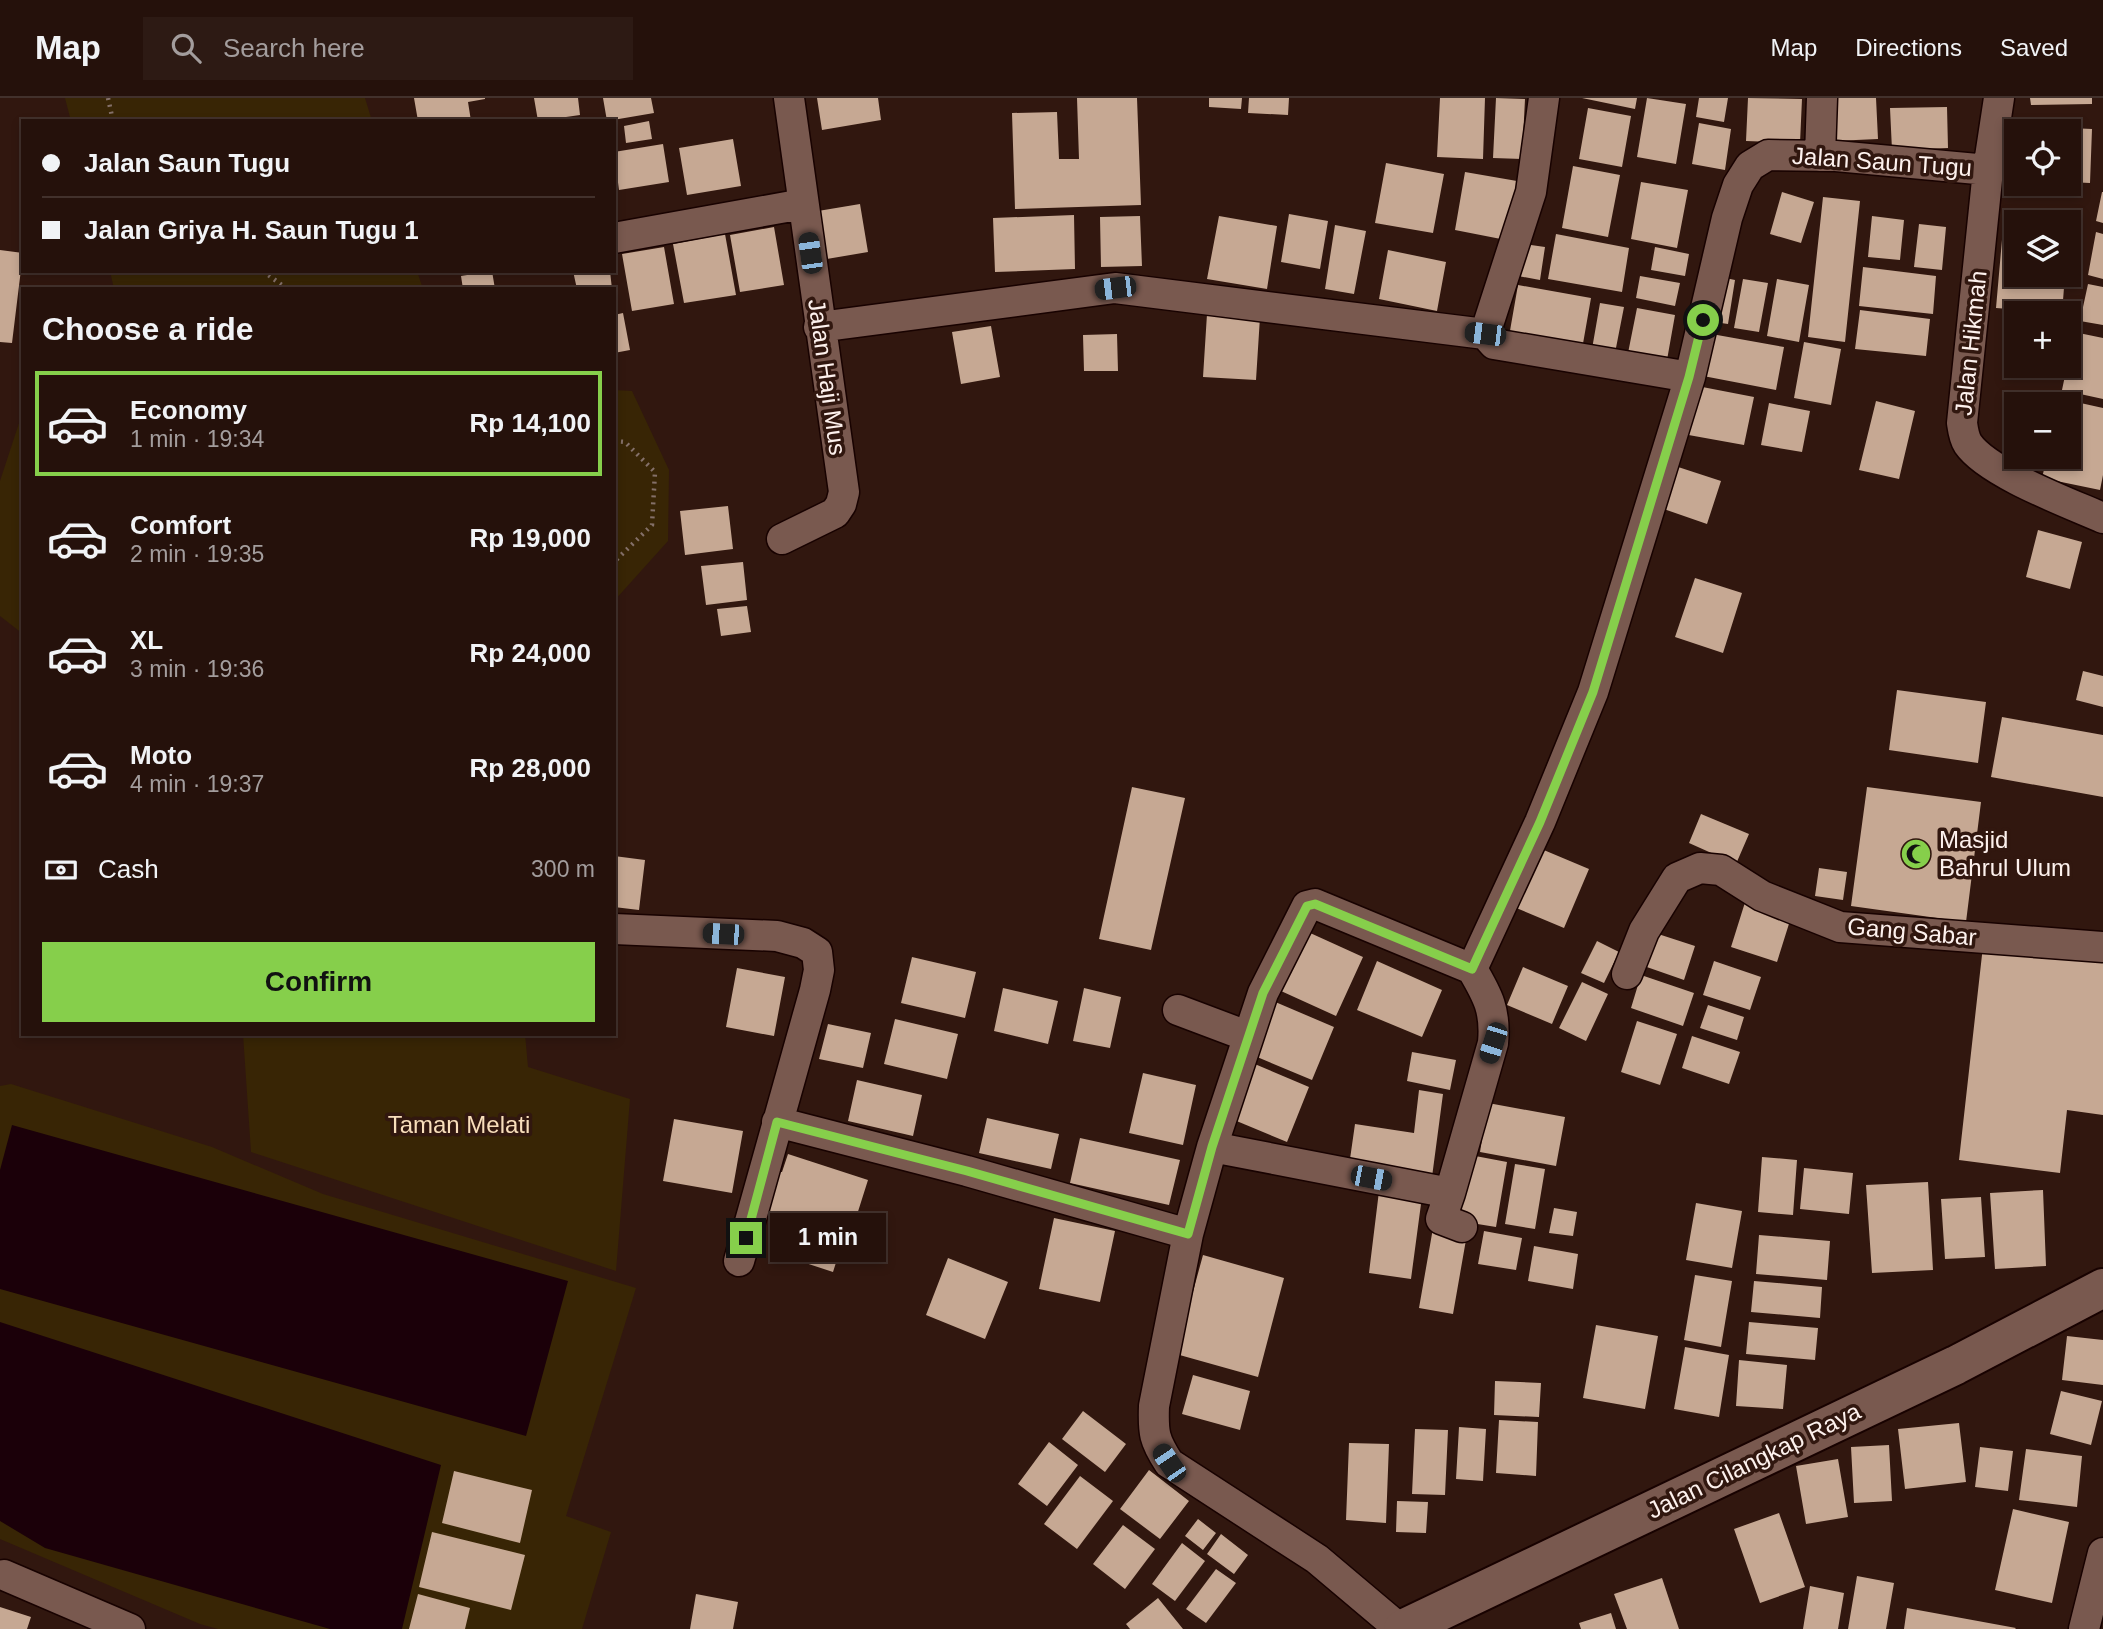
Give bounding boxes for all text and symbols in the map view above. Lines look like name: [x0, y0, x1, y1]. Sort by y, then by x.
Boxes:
search box: [143, 17, 633, 80]
text: Map: [35, 29, 101, 66]
icon: search: [167, 29, 205, 67]
text: Search here: [223, 33, 365, 63]
text: Map: [1771, 34, 1817, 61]
text: Directions: [1855, 34, 1962, 61]
text: Saved: [2000, 34, 2068, 61]
map controls: [2004, 119, 2081, 469]
button: locate: [2004, 119, 2081, 196]
street label: Jalan Saun Tugu: [1791, 142, 1973, 181]
text: Jalan Saun Tugu: [84, 148, 290, 178]
button: layers: [2004, 210, 2081, 287]
text: Jalan Griya H. Saun Tugu 1: [84, 215, 419, 245]
car: [797, 231, 824, 275]
street label: Jalan Hikmah: [1949, 269, 1992, 417]
car: [1093, 275, 1138, 301]
street label: Jalan Haji Mus: [803, 297, 852, 457]
button: +: [2004, 301, 2081, 378]
route start: [1687, 304, 1719, 336]
text: Choose a ride: [42, 311, 254, 347]
car: [1463, 321, 1508, 347]
icon: car: [46, 392, 109, 455]
button: −: [2004, 392, 2081, 469]
text: Economy: [130, 395, 247, 425]
text: Rp 14,100: [470, 408, 591, 438]
text: 1 min · 19:34: [130, 426, 264, 452]
icon: car: [46, 507, 109, 570]
text: Comfort: [130, 510, 231, 540]
text: Rp 19,000: [470, 523, 591, 553]
text: 2 min · 19:35: [130, 541, 264, 567]
icon: car: [46, 622, 109, 685]
text: XL: [130, 625, 163, 655]
text: Rp 24,000: [470, 638, 591, 668]
text: 3 min · 19:36: [130, 656, 264, 682]
icon: car: [46, 737, 109, 800]
text: Moto: [130, 740, 192, 770]
text: Rp 28,000: [470, 753, 591, 783]
text: 4 min · 19:37: [130, 771, 264, 797]
place label: Masjid Bahrul Ulum: [1939, 826, 2071, 881]
mosque icon: Masjid Bahrul Ulum: [1899, 837, 1933, 871]
icon: cash: [42, 851, 80, 889]
text: Cash: [98, 854, 159, 884]
text: 300 m: [531, 856, 595, 882]
street label: Gang Sabar: [1846, 912, 1978, 951]
car: [702, 922, 745, 946]
button: Confirm: [42, 942, 595, 1022]
car: [1477, 1020, 1510, 1066]
park label: Taman Melati: [388, 1111, 530, 1138]
car: [1349, 1164, 1394, 1192]
callout: 1 min: [770, 1214, 886, 1262]
route end: [730, 1222, 762, 1254]
text: 1 min: [798, 1224, 858, 1250]
street label: Jalan Cilangkap Raya: [1643, 1397, 1865, 1524]
car: [1149, 1440, 1190, 1486]

